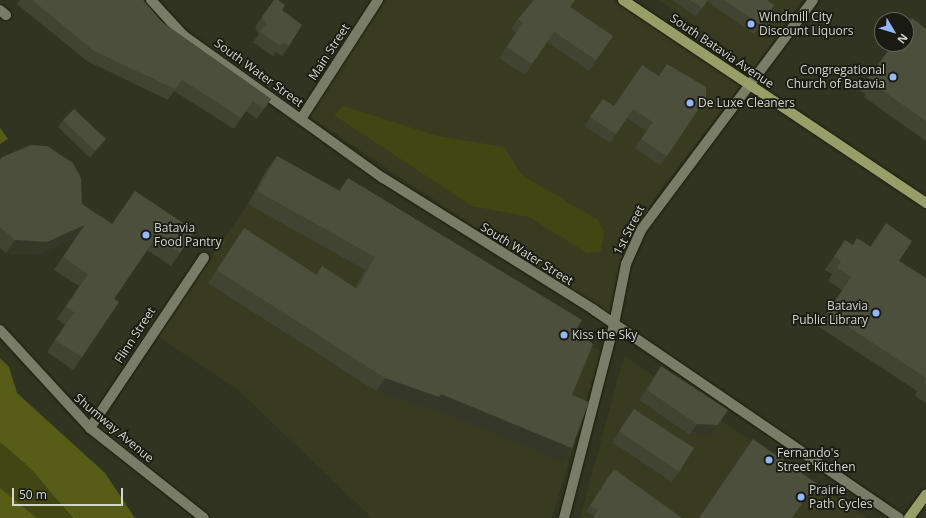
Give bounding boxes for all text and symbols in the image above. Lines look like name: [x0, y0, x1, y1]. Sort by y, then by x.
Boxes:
place label: Windmill City Discount Liquors: [759, 10, 853, 38]
street label: South Batavia Avenue: [667, 11, 777, 91]
north arrow: [874, 12, 914, 52]
marker: Windmill City Discount Liquors: [746, 19, 756, 29]
street label: Main Street: [305, 21, 353, 83]
text: N: [894, 31, 912, 47]
street label: South Water Street: [212, 36, 306, 110]
place label: Congregational Church of Batavia: [786, 63, 885, 91]
marker: Congregational Church of Batavia: [888, 72, 898, 82]
place label: De Luxe Cleaners: [698, 96, 795, 110]
marker: De Luxe Cleaners: [685, 98, 695, 108]
street label: 1st Street: [610, 203, 648, 257]
street label: South Water Street: [478, 220, 576, 288]
place label: Batavia Food Pantry: [154, 221, 222, 249]
marker: Batavia Food Pantry: [141, 230, 151, 240]
place label: Batavia Public Library: [792, 299, 868, 327]
street label: Flinn Street: [112, 304, 158, 366]
marker: Batavia Public Library: [871, 308, 881, 318]
place label: Kiss the Sky: [572, 328, 637, 342]
marker: Kiss the Sky: [559, 330, 569, 340]
street label: Shumway Avenue: [71, 391, 157, 465]
place label: Fernando's Street Kitchen: [777, 446, 855, 474]
marker: Fernando's Street Kitchen: [764, 455, 774, 465]
scale bar: [14, 480, 125, 506]
place label: Prairie Path Cycles: [809, 483, 872, 511]
text: 50 m: [19, 486, 47, 503]
marker: Prairie Path Cycles: [796, 492, 806, 502]

